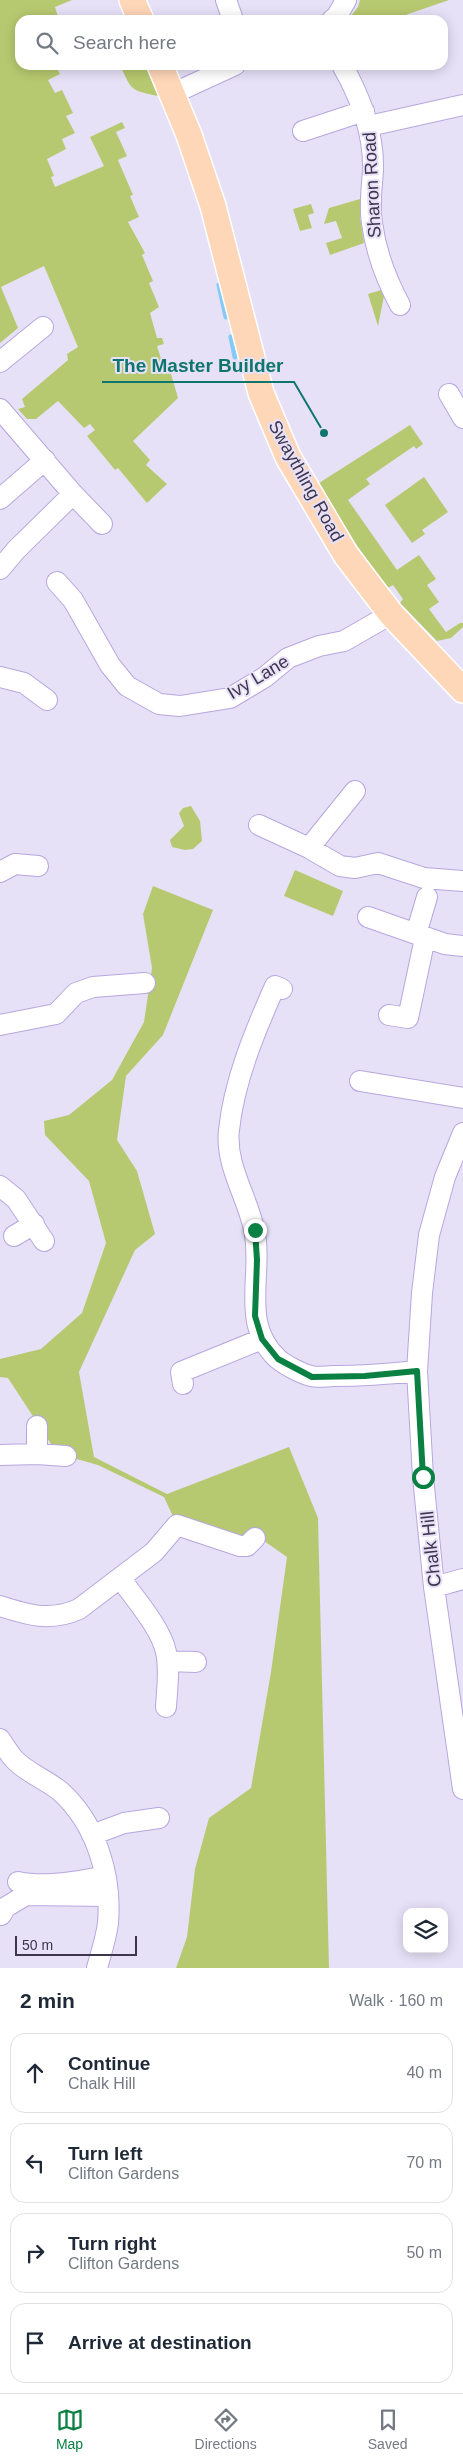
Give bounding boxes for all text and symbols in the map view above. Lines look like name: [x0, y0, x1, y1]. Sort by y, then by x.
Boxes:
search box: [15, 15, 448, 70]
icon: search: [33, 29, 61, 57]
text: Search here: [73, 32, 177, 53]
street label: Sharon Road: [359, 132, 385, 238]
callout: The Master Builder: [102, 348, 294, 382]
text: The Master Builder: [112, 355, 284, 376]
street label: Swaythling Road: [265, 417, 347, 545]
street label: Ivy Lane: [224, 651, 292, 703]
route end: [244, 1219, 267, 1242]
route start: [412, 1466, 435, 1489]
street label: Chalk Hill: [417, 1510, 445, 1588]
map controls: [403, 1908, 448, 1953]
button: layers: [403, 1908, 448, 1953]
scale bar: [15, 1933, 138, 1956]
text: 50 m: [22, 1937, 53, 1953]
text: 2 min: [20, 1989, 75, 2012]
text: Walk · 160 m: [349, 1992, 443, 2009]
text: Continue: [68, 2053, 150, 2074]
icon: ahead: [21, 2059, 49, 2087]
text: 40 m: [406, 2064, 442, 2081]
text: Chalk Hill: [68, 2075, 136, 2092]
text: Turn left: [68, 2143, 143, 2164]
icon: left: [21, 2149, 49, 2177]
text: 70 m: [406, 2154, 442, 2171]
text: Clifton Gardens: [68, 2165, 179, 2182]
text: Turn right: [68, 2233, 156, 2254]
icon: right: [21, 2239, 49, 2267]
text: 50 m: [406, 2244, 442, 2261]
text: Clifton Gardens: [68, 2255, 179, 2272]
icon: arrive: [21, 2329, 49, 2357]
text: Arrive at destination: [68, 2332, 252, 2353]
tab: Map: [56, 2406, 84, 2452]
tab: Directions: [195, 2406, 257, 2452]
tab: Saved: [368, 2406, 407, 2452]

